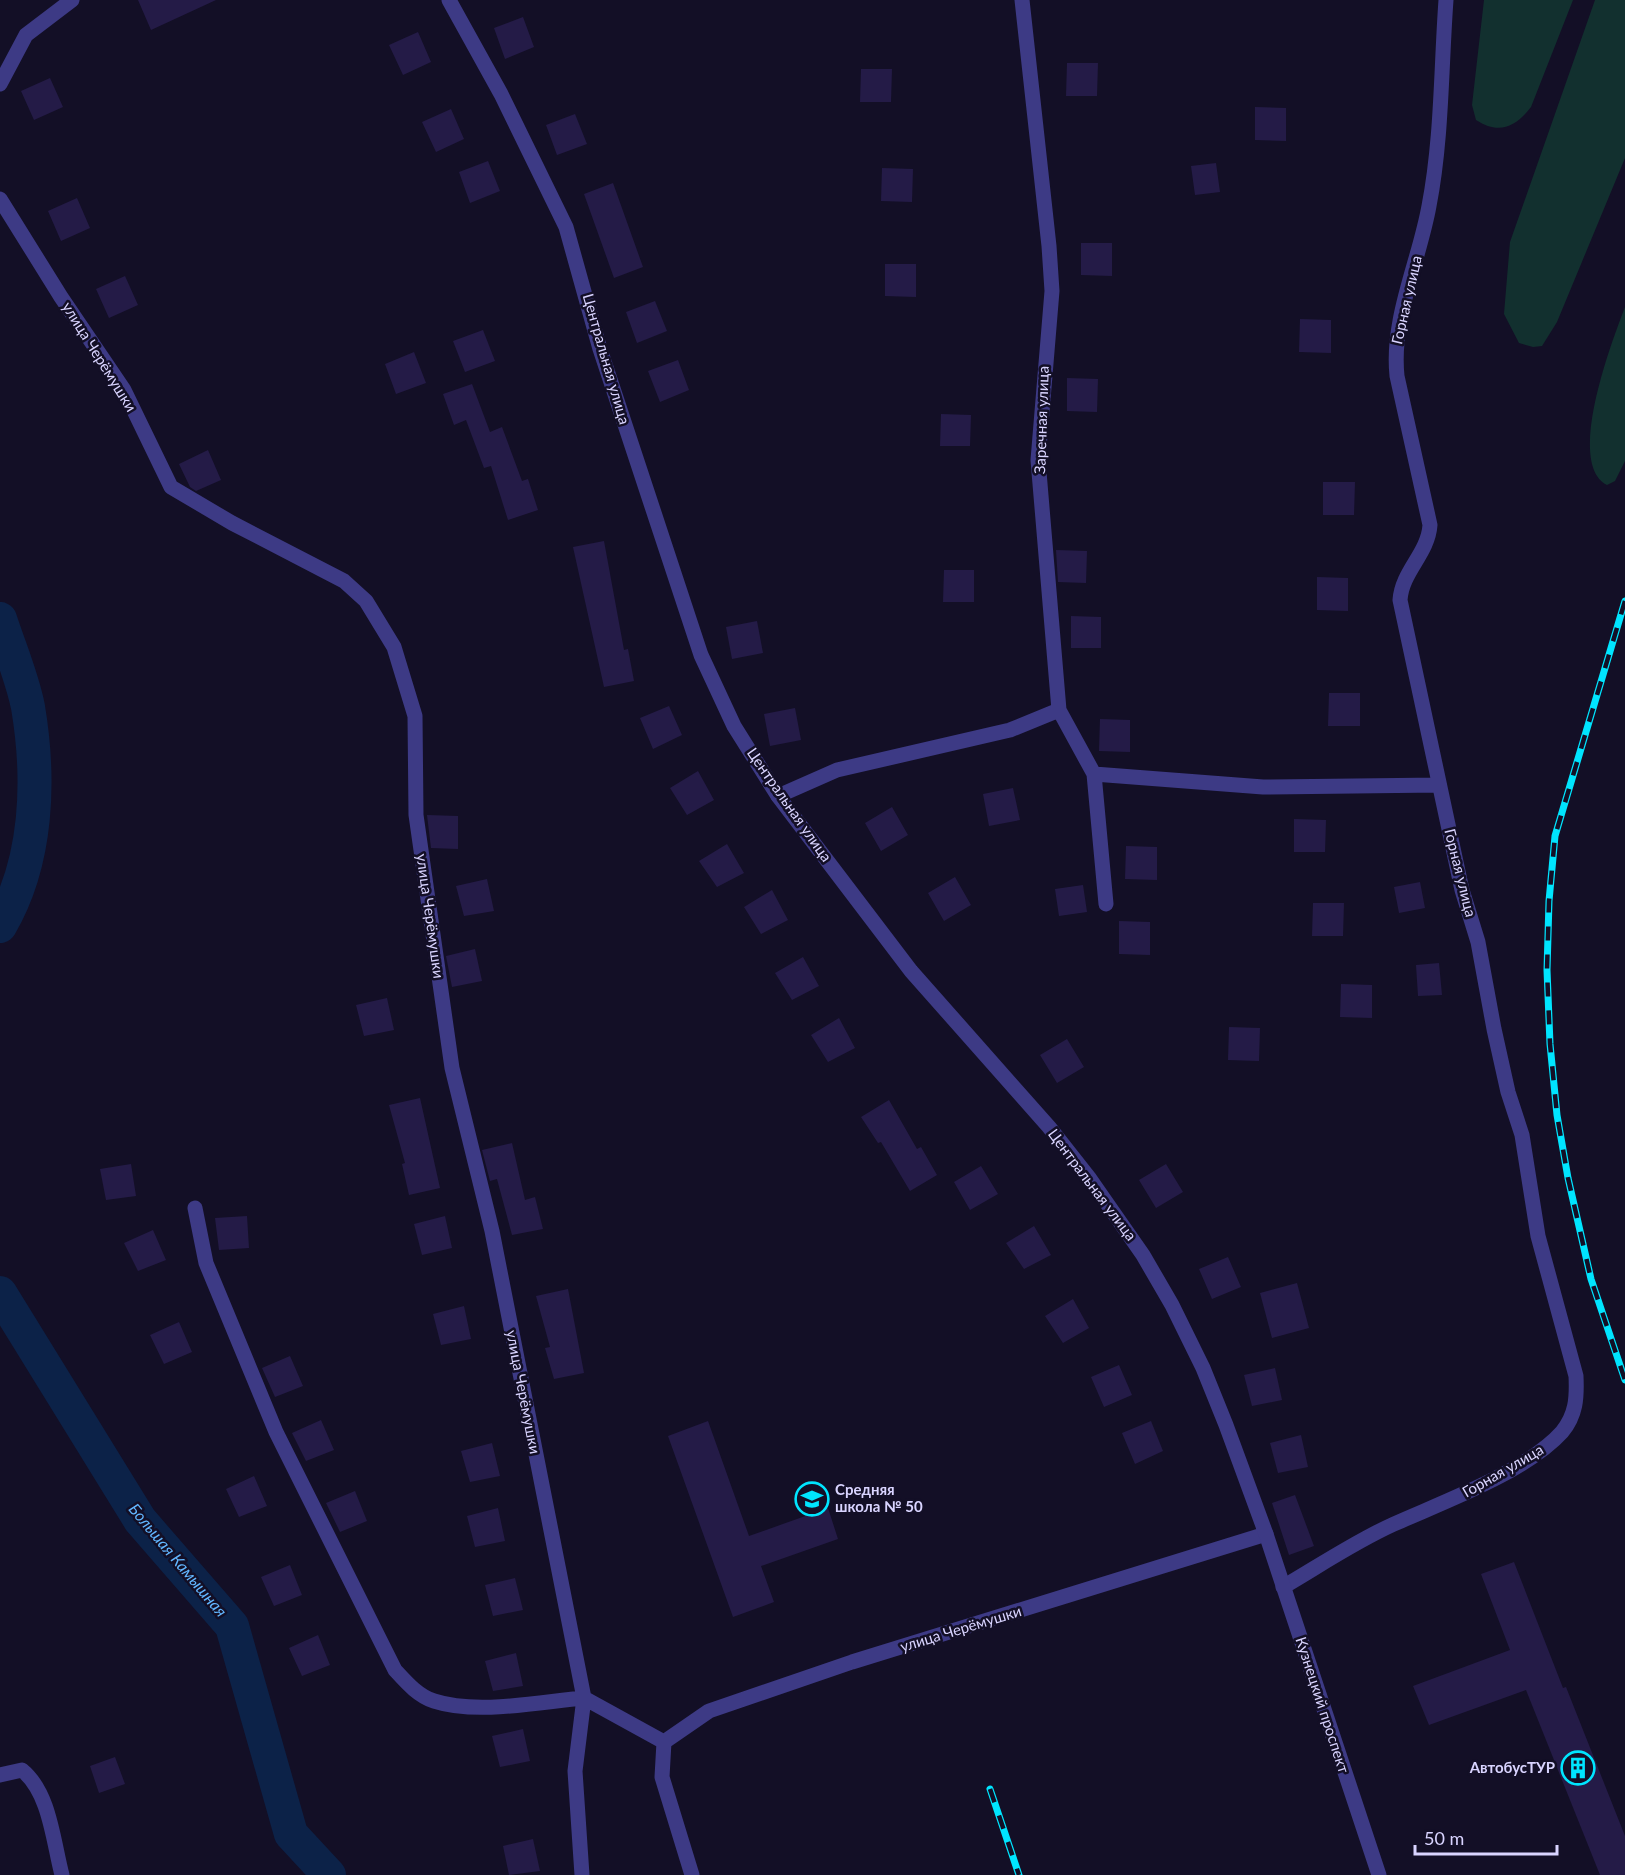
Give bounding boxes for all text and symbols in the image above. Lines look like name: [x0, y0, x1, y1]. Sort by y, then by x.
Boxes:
street label: Горная улица: [1387, 254, 1425, 346]
street label: Центральная улица: [580, 291, 634, 426]
street label: улица Черёмушки: [59, 298, 141, 415]
street label: Заречная улица: [1030, 366, 1052, 474]
street label: Центральная улица: [744, 744, 836, 865]
street label: Горная улица: [1441, 827, 1481, 919]
street label: улица Черёмушки: [413, 852, 449, 979]
street label: Центральная улица: [1045, 1125, 1141, 1244]
street label: улица Черёмушки: [503, 1328, 545, 1455]
street label: Горная улица: [1459, 1440, 1546, 1501]
place label: Средняя школа № 50: [835, 1480, 923, 1515]
school or university icon: Средняя школа № 50: [794, 1481, 830, 1517]
water label: Большая Камышная: [125, 1499, 231, 1620]
street label: улица Черёмушки: [898, 1601, 1023, 1655]
street label: Кузнецкий проспект: [1292, 1634, 1354, 1775]
building icon: АвтобусТУР: [1560, 1750, 1596, 1786]
place label: АвтобусТУР: [1469, 1758, 1555, 1776]
scale bar: [1415, 1818, 1558, 1856]
text: 50 m: [1424, 1827, 1464, 1849]

